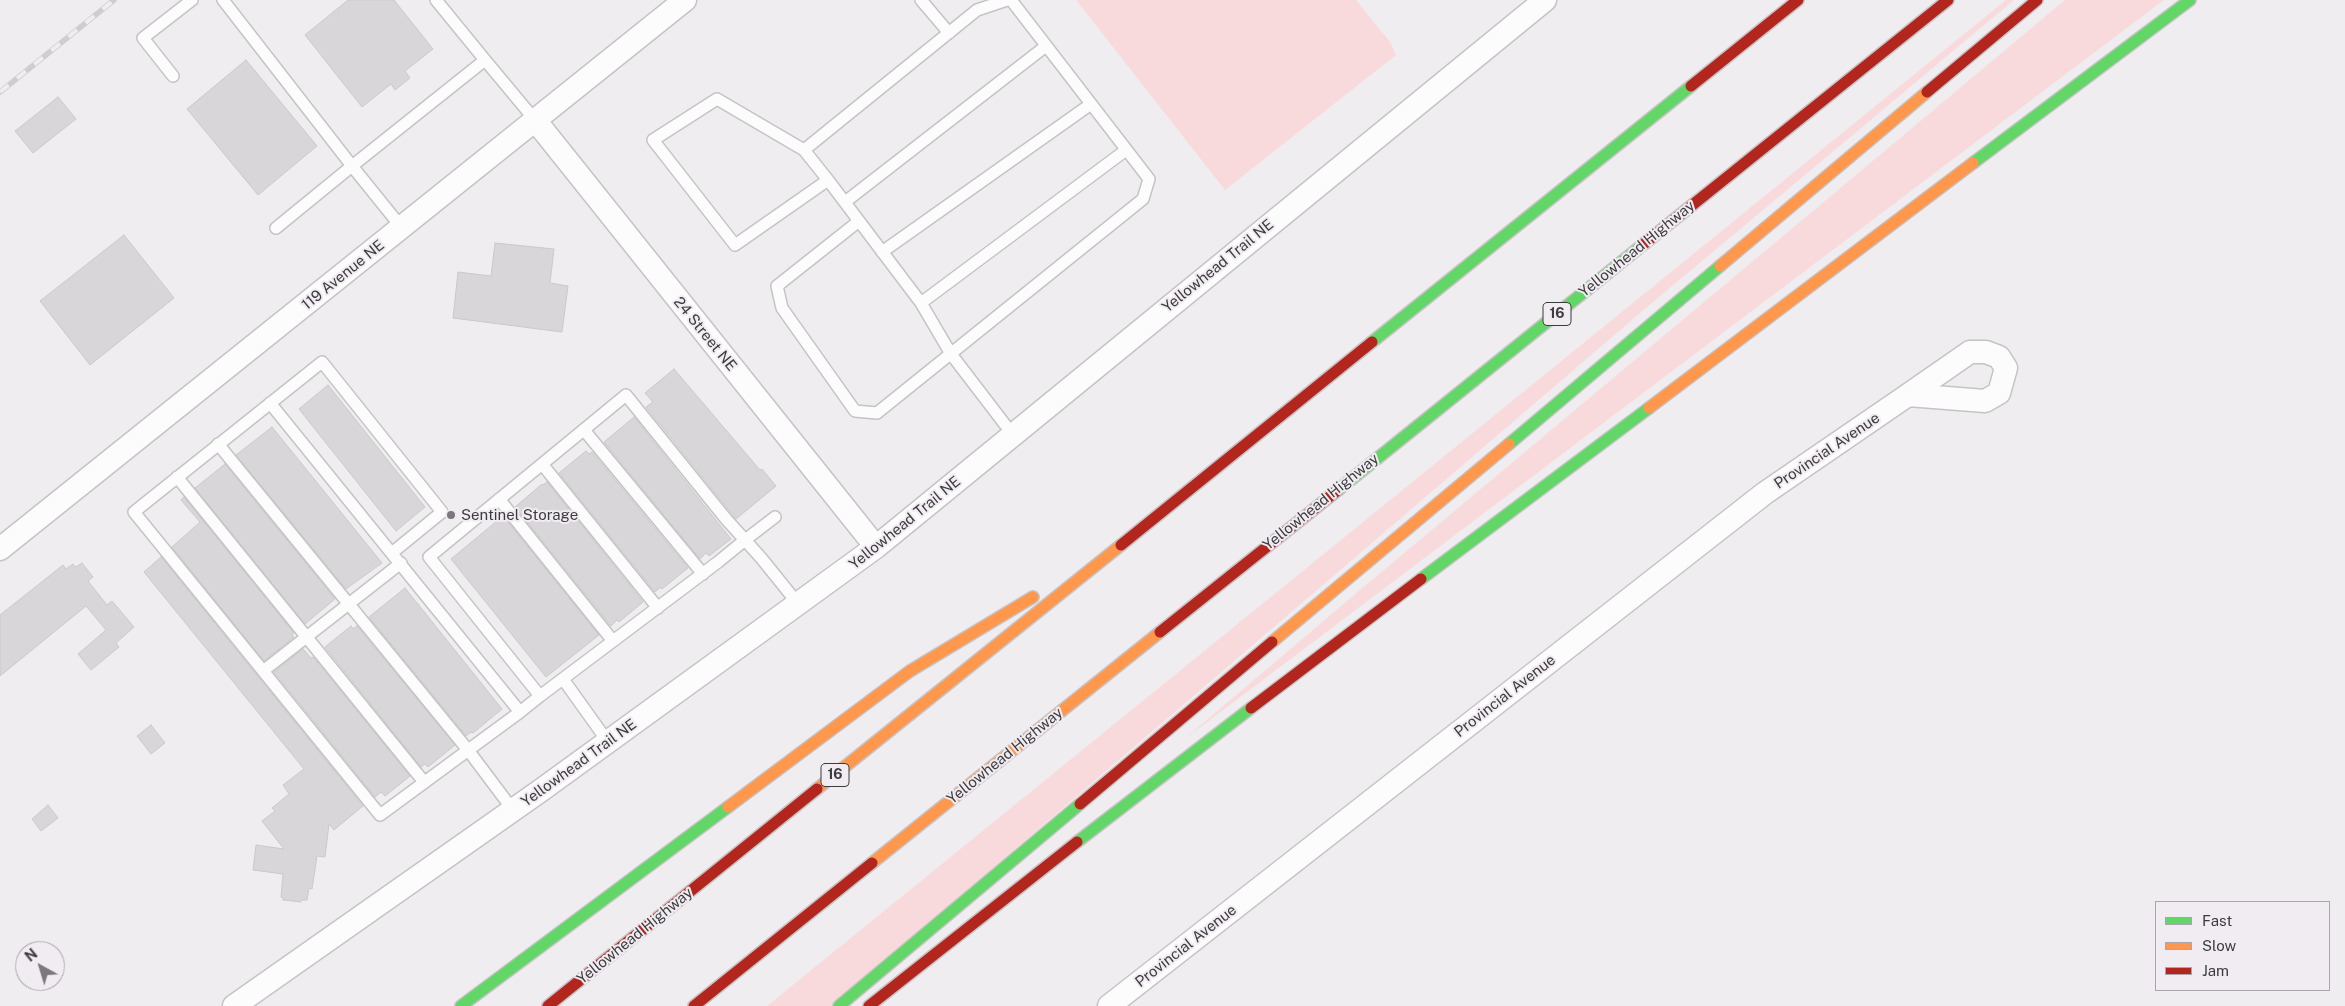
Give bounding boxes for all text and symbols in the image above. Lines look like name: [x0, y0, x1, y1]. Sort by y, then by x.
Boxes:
street label: Yellowhead Highway: [1576, 197, 1698, 301]
street label: Yellowhead Trail NE: [1159, 216, 1277, 316]
street label: 119 Avenue NE: [298, 236, 388, 314]
street label: 24 Street NE: [670, 293, 740, 375]
road number: 16: [1543, 302, 1571, 326]
street label: Provincial Avenue: [1771, 409, 1883, 493]
street label: Yellowhead Highway: [1260, 450, 1382, 554]
street label: Yellowhead Trail NE: [846, 473, 964, 573]
place label: Sentinel Storage: [461, 506, 578, 524]
marker: Sentinel Storage: [445, 509, 457, 521]
street label: Provincial Avenue: [1451, 651, 1559, 741]
street label: Yellowhead Highway: [944, 704, 1066, 808]
street label: Yellowhead Trail NE: [518, 715, 640, 811]
road number: 16: [821, 764, 849, 786]
street label: Yellowhead Highway: [574, 884, 696, 988]
street label: Provincial Avenue: [1132, 901, 1240, 991]
legend: [2155, 901, 2330, 991]
text: Fast: [2202, 912, 2232, 929]
text: Slow: [2202, 937, 2236, 954]
north arrow: [15, 941, 65, 991]
text: N: [22, 945, 40, 965]
text: Jam: [2202, 962, 2229, 979]

